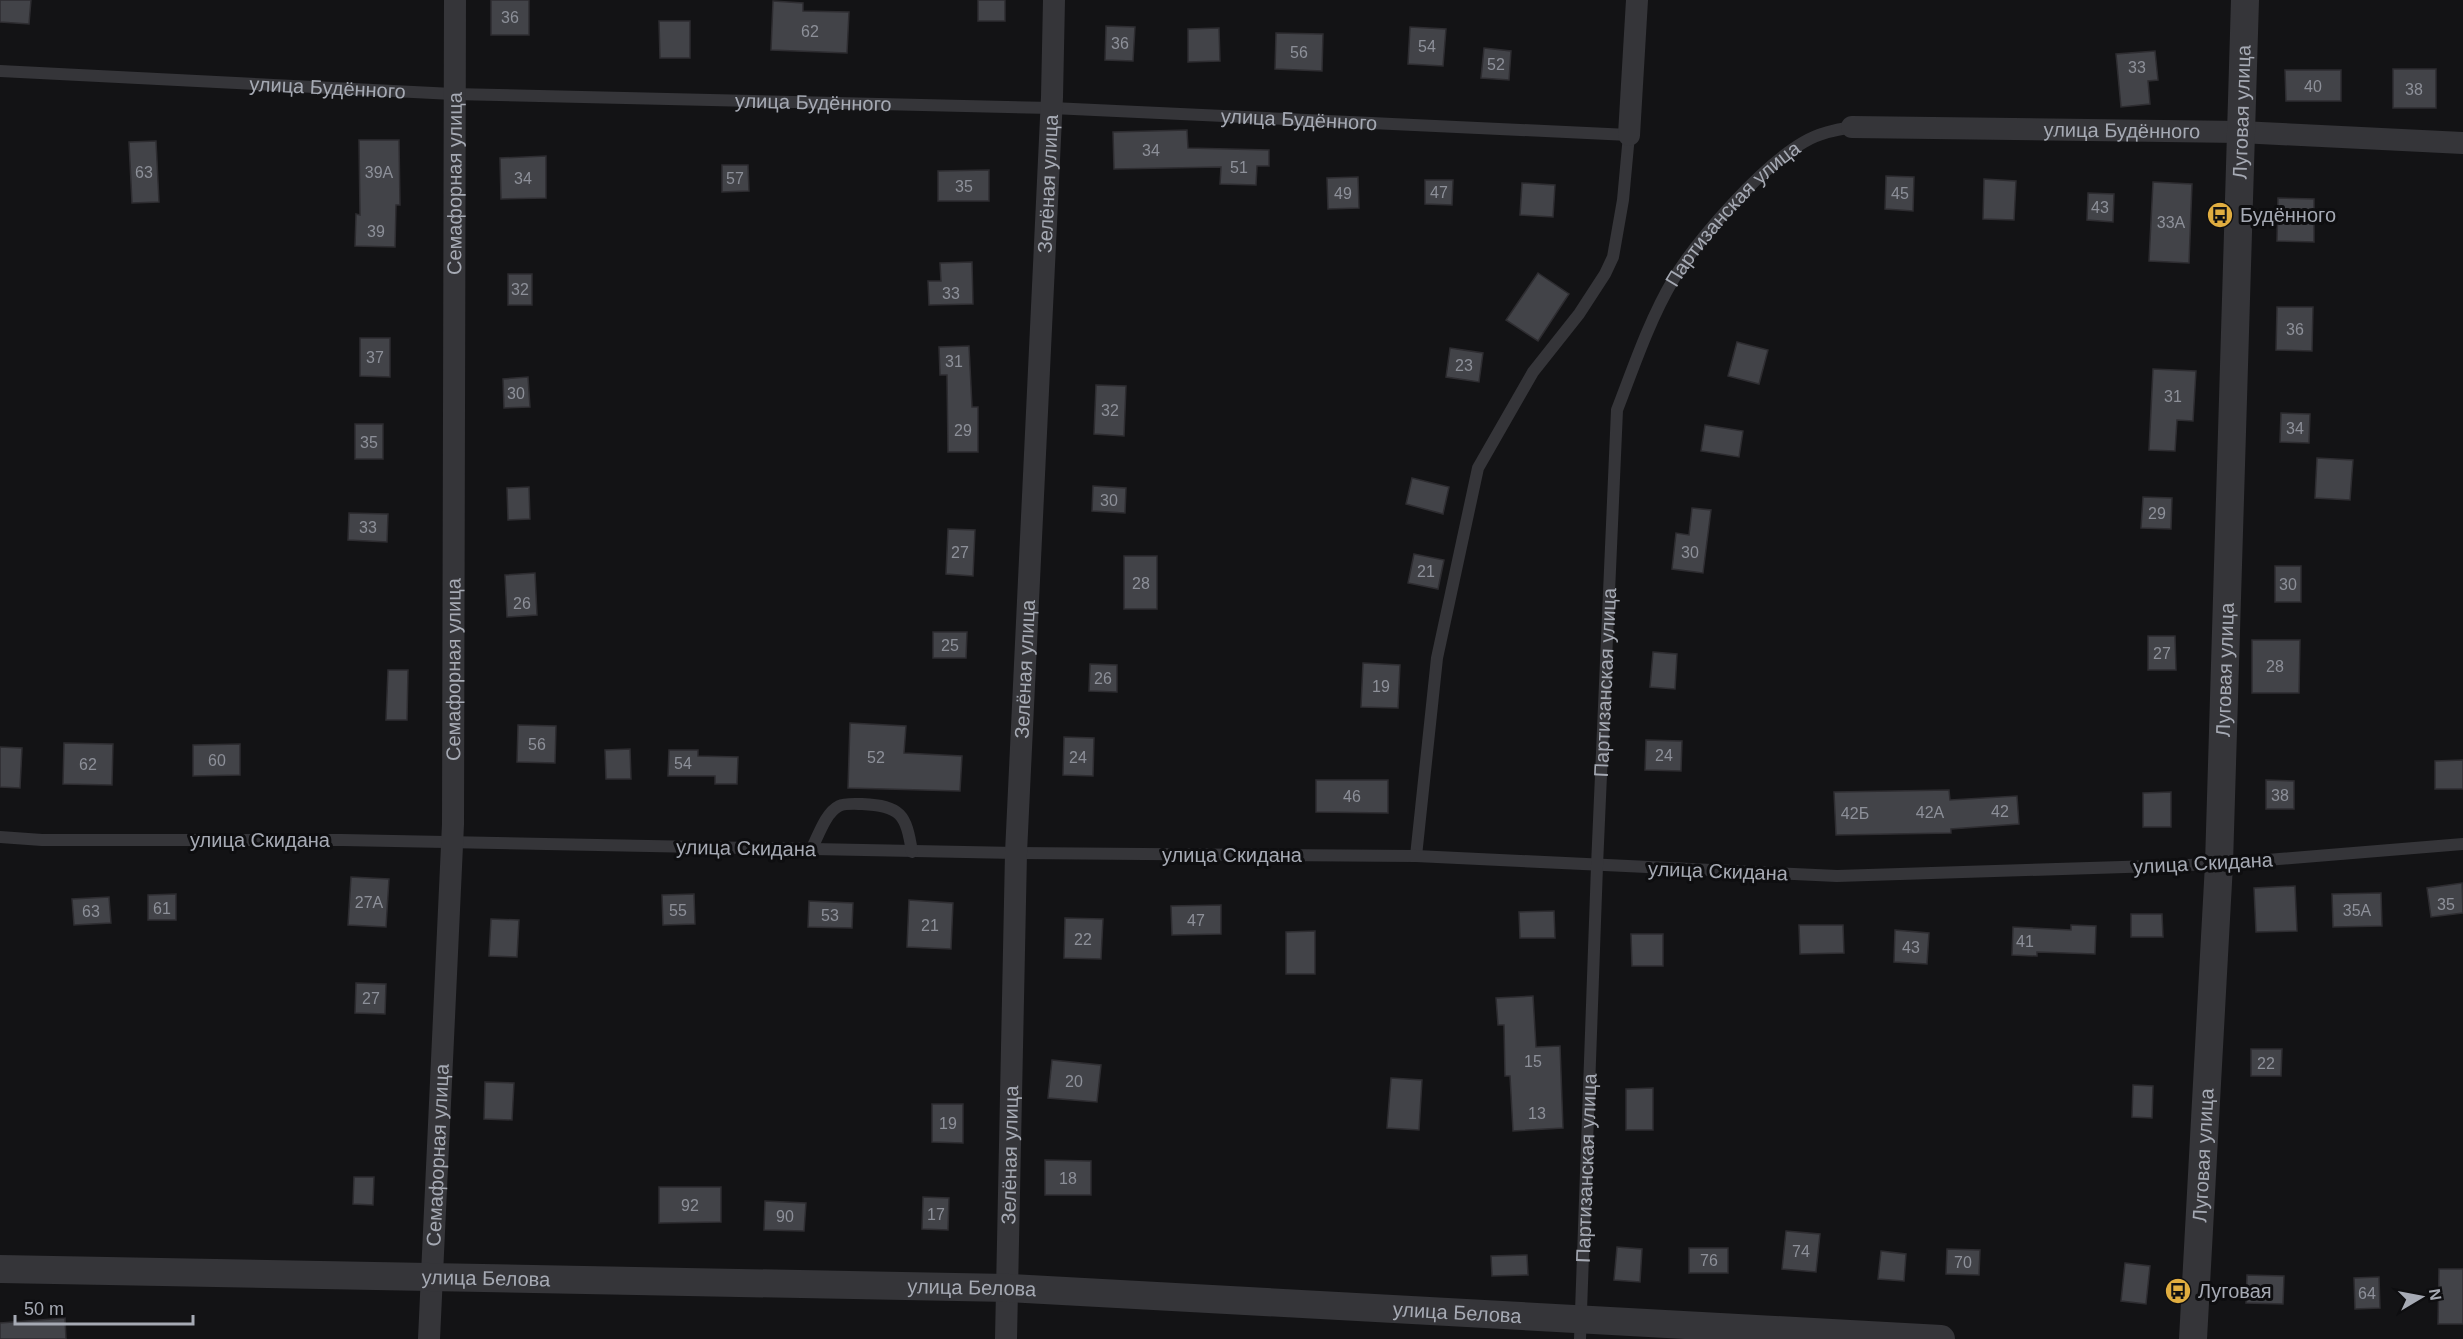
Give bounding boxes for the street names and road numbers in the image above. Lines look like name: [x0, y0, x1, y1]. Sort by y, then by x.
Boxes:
street label: Луговая улица: [2229, 44, 2255, 179]
street label: улица Будённого: [249, 73, 406, 103]
street label: улица Будённого: [735, 90, 892, 115]
street label: Семафорная улица: [443, 91, 466, 275]
street label: улица Будённого: [1220, 105, 1378, 134]
street label: Зелёная улица: [1034, 113, 1062, 254]
street label: улица Будённого: [2044, 118, 2200, 142]
street label: Партизанская улица: [1661, 136, 1805, 290]
street label: Семафорная улица: [442, 577, 465, 761]
street label: Партизанская улица: [1590, 586, 1620, 778]
street label: Зелёная улица: [1010, 599, 1039, 739]
street label: Луговая улица: [2212, 601, 2238, 737]
street label: улица Скидана: [190, 829, 331, 851]
street label: улица Скидана: [676, 836, 817, 860]
street label: улица Скидана: [1162, 844, 1303, 866]
street label: улица Скидана: [2133, 848, 2274, 878]
street label: улица Скидана: [1648, 858, 1789, 884]
street label: Семафорная улица: [422, 1063, 453, 1247]
street label: Партизанская улица: [1572, 1072, 1601, 1263]
street label: Зелёная улица: [997, 1084, 1022, 1225]
street label: Луговая улица: [2188, 1087, 2218, 1223]
street label: улица Белова: [421, 1266, 551, 1290]
street label: улица Белова: [907, 1275, 1038, 1301]
street label: улица Белова: [1392, 1298, 1523, 1327]

